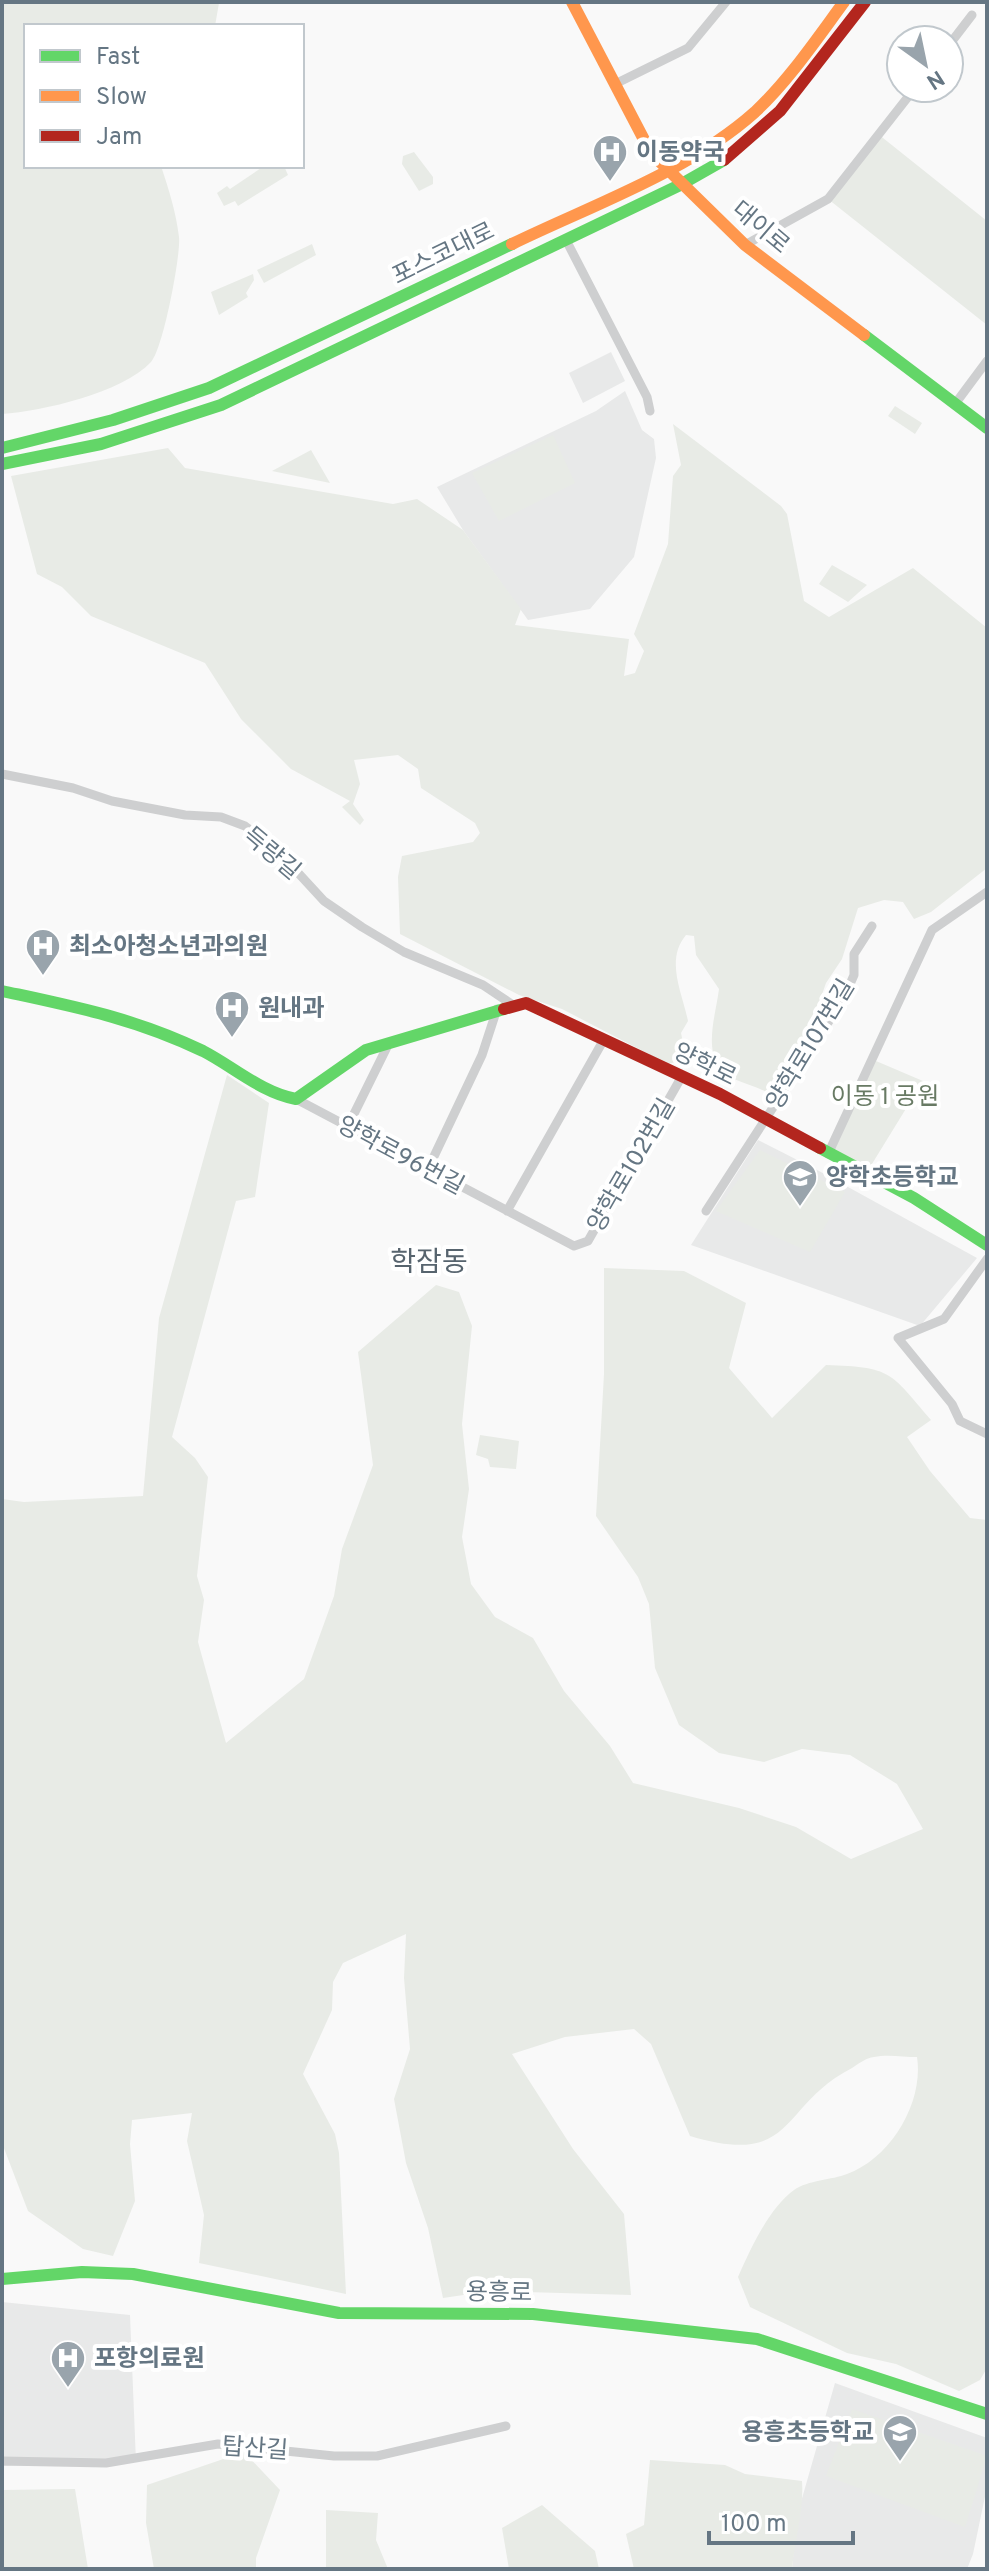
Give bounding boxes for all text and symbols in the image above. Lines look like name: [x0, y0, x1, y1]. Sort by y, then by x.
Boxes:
legend: [24, 24, 304, 168]
north arrow: [885, 24, 965, 104]
text: Fast: [96, 43, 140, 73]
text: N: [921, 63, 949, 94]
text: Slow: [96, 83, 147, 113]
text: Jam: [96, 123, 142, 153]
hospital icon: 이동약국: [591, 133, 629, 183]
place label: 이동약국: [636, 139, 724, 169]
street label: 대이로: [725, 196, 795, 261]
street label: 포스코대로: [388, 217, 500, 292]
street label: 득량길: [236, 822, 306, 887]
hospital icon: 최소아청소년과의원: [24, 927, 62, 977]
place label: 최소아청소년과의원: [69, 933, 268, 963]
street label: 양학로107번길: [761, 974, 862, 1116]
hospital icon: 원내과: [213, 989, 251, 1039]
place label: 원내과: [258, 995, 324, 1025]
street label: 양학로: [668, 1038, 740, 1094]
park label: 이동 1 공원: [831, 1083, 939, 1113]
street label: 양학로102번길: [582, 1094, 683, 1238]
street label: 양학로96번길: [332, 1111, 468, 1203]
school or university icon: 양학초등학교: [781, 1158, 819, 1208]
place label: 양학초등학교: [826, 1164, 958, 1194]
district label: 학잠동: [390, 1246, 468, 1282]
street label: 용흥로: [466, 2278, 532, 2310]
hospital icon: 포항의료원: [49, 2339, 87, 2389]
place label: 포항의료원: [94, 2345, 204, 2375]
school or university icon: 용흥초등학교: [881, 2413, 919, 2463]
place label: 용흥초등학교: [742, 2419, 874, 2449]
street label: 탑산길: [221, 2433, 289, 2467]
scale bar: [709, 2495, 853, 2545]
text: 100 m: [721, 2510, 787, 2540]

